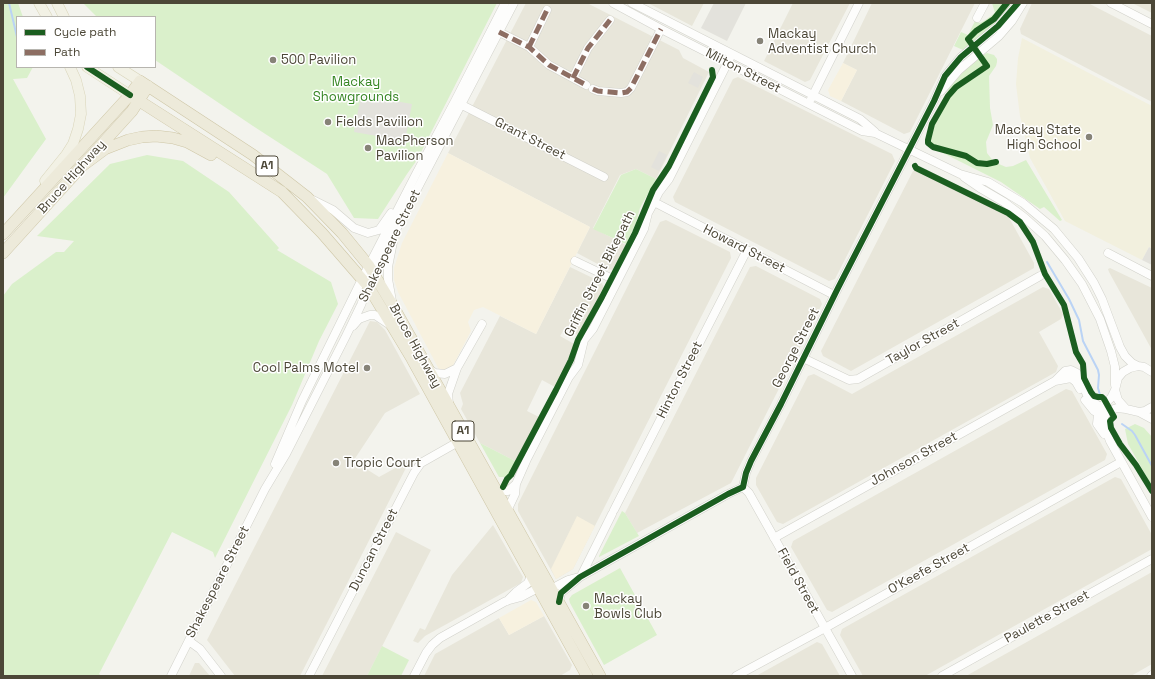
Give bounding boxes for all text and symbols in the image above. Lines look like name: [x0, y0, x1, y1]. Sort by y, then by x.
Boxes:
legend: [16, 16, 156, 68]
text: Cycle path: [54, 24, 116, 40]
place label: Mackay Adventist Church: [768, 26, 877, 57]
marker: Mackay Adventist Church: [755, 36, 765, 46]
text: Path: [54, 44, 80, 60]
street label: Milton Street: [703, 45, 783, 97]
place label: 500 Pavilion: [281, 52, 356, 68]
marker: 500 Pavilion: [268, 55, 278, 65]
park label: Mackay Showgrounds: [313, 74, 399, 105]
place label: Fields Pavilion: [336, 114, 423, 130]
street label: Grant Street: [492, 114, 568, 164]
marker: Fields Pavilion: [323, 117, 333, 127]
place label: Mackay State High School: [995, 122, 1081, 153]
marker: Mackay State High School: [1084, 132, 1094, 142]
place label: MacPherson Pavilion: [376, 133, 453, 164]
street label: Bruce Highway: [35, 137, 109, 217]
marker: MacPherson Pavilion: [363, 143, 373, 153]
road number: A1: [256, 156, 278, 176]
street label: Shakespeare Street: [356, 187, 424, 305]
street label: Griffin Street Bikepath: [561, 208, 639, 340]
street label: Howard Street: [700, 222, 788, 276]
street label: Bruce Highway: [385, 301, 445, 391]
street label: George Street: [769, 305, 823, 391]
street label: Taylor Street: [884, 316, 962, 368]
street label: Hinton Street: [654, 339, 706, 421]
place label: Cool Palms Motel: [253, 360, 359, 376]
marker: Cool Palms Motel: [362, 363, 372, 373]
road number: A1: [452, 421, 474, 441]
street label: Johnson Street: [868, 429, 960, 489]
place label: Tropic Court: [344, 455, 421, 471]
marker: Tropic Court: [331, 458, 341, 468]
street label: Duncan Street: [346, 506, 402, 594]
street label: Shakespeare Street: [183, 523, 253, 641]
street label: O'Keefe Street: [885, 540, 973, 598]
street label: Field Street: [774, 545, 822, 617]
street label: Paulette Street: [1002, 587, 1092, 647]
place label: Mackay Bowls Club: [594, 591, 662, 622]
marker: Mackay Bowls Club: [581, 601, 591, 611]

